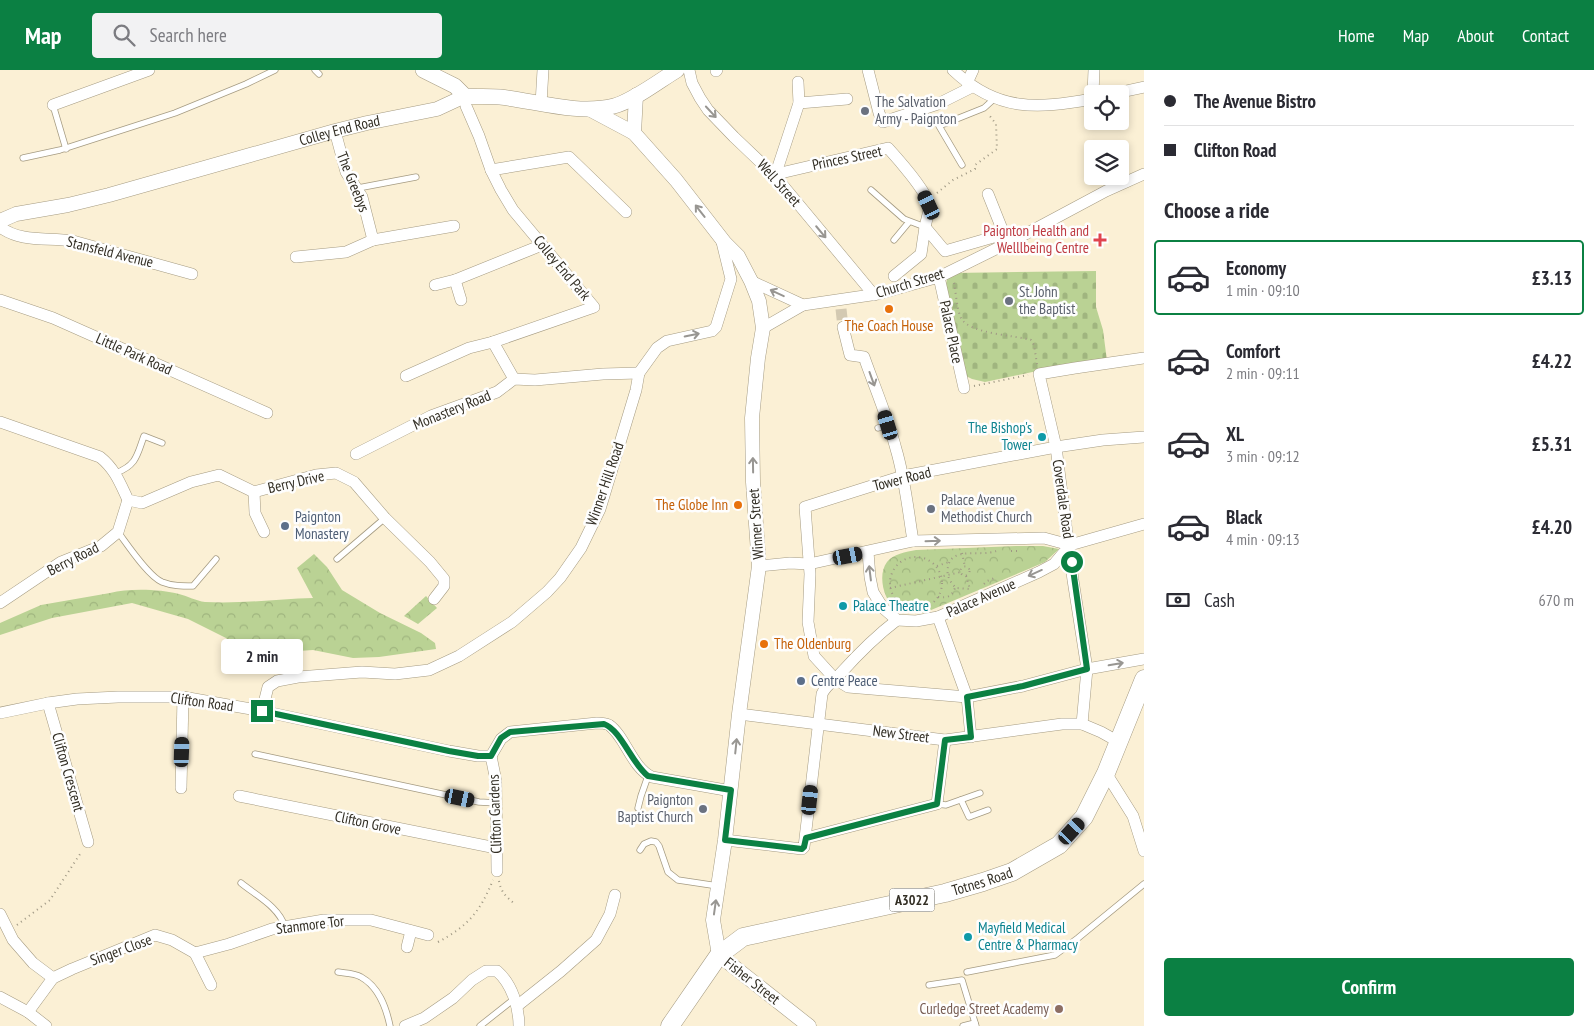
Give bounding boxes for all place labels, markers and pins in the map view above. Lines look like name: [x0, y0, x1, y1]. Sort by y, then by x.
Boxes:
place label: The Salvation Army - Paignton: [875, 92, 957, 128]
marker: The Salvation Army - Paignton: [859, 105, 871, 117]
place label: Paignton Health and Welllbeing Centre: [983, 221, 1089, 257]
marker: Paignton Health and Welllbeing Centre: [1093, 233, 1107, 247]
place label: St. John the Baptist: [1019, 282, 1075, 318]
marker: St. John the Baptist: [1003, 295, 1015, 307]
marker: The Coach House: [883, 303, 895, 315]
place label: The Coach House: [844, 316, 934, 335]
place label: The Bishop's Tower: [968, 418, 1033, 454]
marker: The Bishop's Tower: [1036, 431, 1048, 443]
place label: Palace Avenue Methodist Church: [941, 490, 1032, 526]
place label: The Globe Inn: [655, 495, 728, 514]
marker: The Globe Inn: [732, 499, 744, 511]
marker: Palace Avenue Methodist Church: [925, 503, 937, 515]
place label: Paignton Monastery: [295, 507, 349, 543]
marker: Paignton Monastery: [279, 520, 291, 532]
place label: Palace Theatre: [853, 596, 929, 615]
marker: Palace Theatre: [837, 600, 849, 612]
place label: The Oldenburg: [774, 634, 851, 653]
marker: The Oldenburg: [758, 638, 770, 650]
place label: Centre Peace: [811, 671, 878, 690]
marker: Centre Peace: [795, 675, 807, 687]
place label: Paignton Baptist Church: [618, 790, 693, 826]
marker: Paignton Baptist Church: [697, 803, 709, 815]
place label: Mayfield Medical Centre & Pharmacy: [978, 918, 1078, 954]
marker: Mayfield Medical Centre & Pharmacy: [962, 931, 974, 943]
place label: Curledge Street Academy: [919, 999, 1049, 1018]
marker: Curledge Street Academy: [1053, 1003, 1065, 1015]

